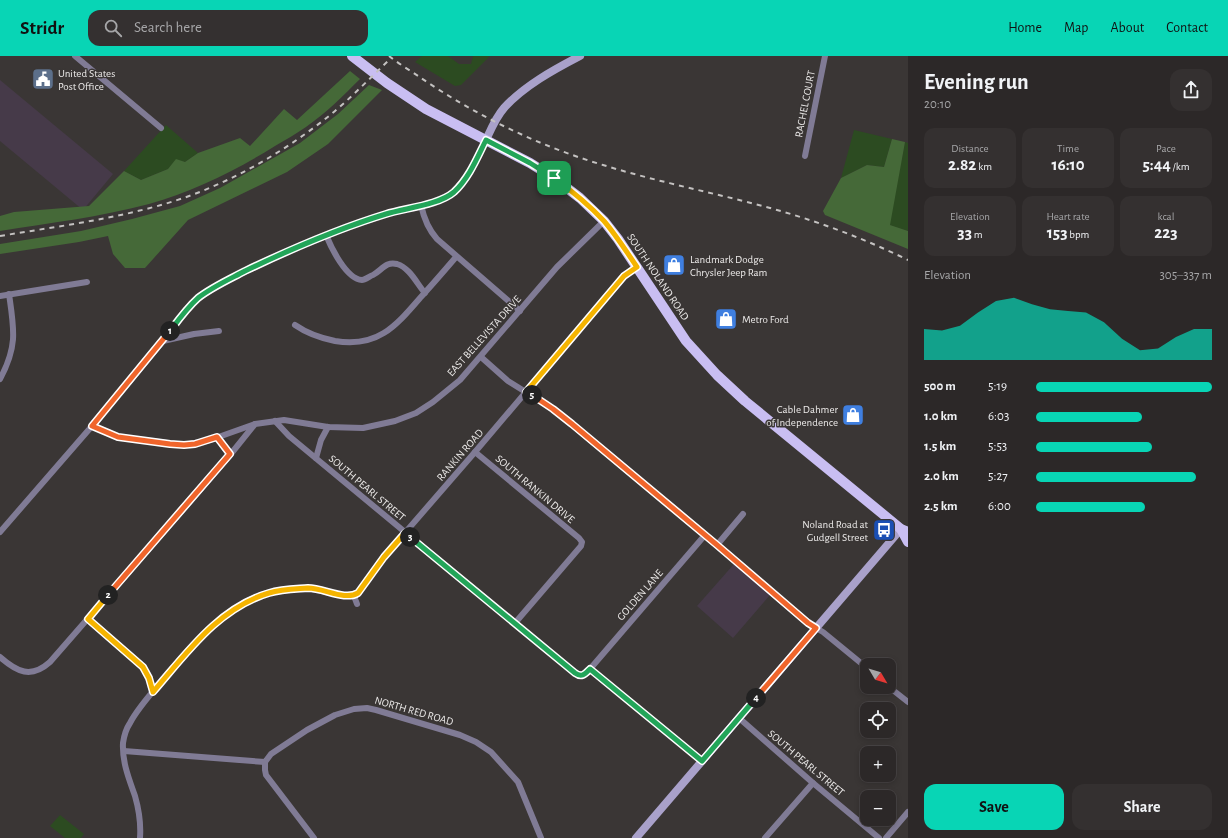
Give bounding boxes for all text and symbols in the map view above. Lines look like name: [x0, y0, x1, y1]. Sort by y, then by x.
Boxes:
search box: [88, 10, 368, 46]
icon: search: [102, 17, 124, 39]
text: Stridr: [20, 19, 64, 38]
text: Search here: [134, 20, 202, 35]
text: Home: [1008, 21, 1042, 35]
text: Map: [1064, 21, 1088, 35]
text: About: [1110, 21, 1144, 35]
text: Contact: [1166, 21, 1208, 35]
public building icon: United States Post Office: [30, 66, 56, 92]
place label: United States Post Office: [58, 68, 115, 92]
street label: RACHEL COURT: [793, 69, 817, 138]
button: share: [1170, 69, 1212, 111]
text: Evening run: [924, 71, 1029, 93]
text: 20:10: [924, 98, 951, 111]
text: Distance: [951, 143, 989, 154]
text: Time: [1057, 143, 1079, 154]
text: Pace: [1156, 143, 1176, 154]
text: 2.82: [948, 156, 976, 173]
text: 16:10: [1051, 156, 1085, 173]
text: 5:44: [1142, 156, 1171, 173]
pin: [537, 161, 571, 195]
text: km: [976, 161, 992, 172]
text: /km: [1171, 161, 1190, 172]
icon: arrive: [543, 167, 565, 189]
text: Elevation: [950, 211, 990, 222]
text: Heart rate: [1046, 211, 1090, 222]
text: kcal: [1158, 211, 1174, 222]
text: 33: [957, 224, 972, 241]
text: 153: [1047, 224, 1068, 241]
text: 223: [1154, 224, 1178, 241]
text: m: [972, 229, 983, 240]
text: bpm: [1068, 229, 1089, 240]
street label: SOUTH NOLAND ROAD: [625, 232, 691, 322]
shop icon: Landmark Dodge Chrysler Jeep Ram: [661, 252, 687, 278]
place label: Landmark Dodge Chrysler Jeep Ram: [690, 254, 768, 278]
text: Elevation: [924, 269, 971, 282]
text: 305–337 m: [1159, 269, 1212, 282]
street label: EAST BELLEVISTA DRIVE: [445, 293, 523, 378]
shop icon: Metro Ford: [713, 306, 739, 332]
place label: Metro Ford: [742, 314, 789, 325]
pin: 1: [160, 321, 180, 341]
text: 1: [168, 325, 172, 336]
text: 500 m: [924, 380, 956, 393]
text: 5:19: [988, 380, 1007, 393]
pin: 5: [522, 385, 542, 405]
text: 5: [530, 389, 534, 400]
shop icon: Cable Dahmer of Independence: [840, 402, 866, 428]
place label: Cable Dahmer of Independence: [766, 404, 838, 428]
text: 1.0 km: [924, 410, 957, 423]
text: 6:03: [988, 410, 1009, 423]
street label: RANKIN ROAD: [435, 427, 485, 483]
text: 1.5 km: [924, 440, 956, 453]
text: 5:53: [988, 440, 1007, 453]
street label: SOUTH PEARL STREET: [327, 453, 408, 524]
street label: SOUTH RANKIN DRIVE: [493, 453, 577, 526]
text: 2.0 km: [924, 470, 959, 483]
text: 5:27: [988, 470, 1008, 483]
text: 2.5 km: [924, 500, 958, 513]
text: 6:00: [988, 500, 1011, 513]
bus stop icon: Noland Road at Gudgell Street: [871, 517, 897, 543]
place label: Noland Road at Gudgell Street: [802, 519, 868, 543]
pin: 3: [400, 527, 420, 547]
text: 3: [408, 531, 412, 542]
street label: GOLDEN LANE: [615, 567, 665, 623]
pin: 2: [98, 585, 118, 605]
text: 2: [105, 589, 111, 600]
north arrow: [860, 658, 896, 694]
map controls: [860, 658, 896, 826]
pin: 4: [746, 688, 766, 708]
text: 4: [753, 692, 759, 703]
street label: NORTH RED ROAD: [373, 695, 455, 727]
button: locate: [860, 702, 896, 738]
street label: SOUTH PEARL STREET: [766, 728, 847, 799]
button: +: [860, 746, 896, 782]
button: Save: [924, 784, 1064, 830]
button: Share: [1072, 784, 1212, 830]
button: −: [860, 790, 896, 826]

